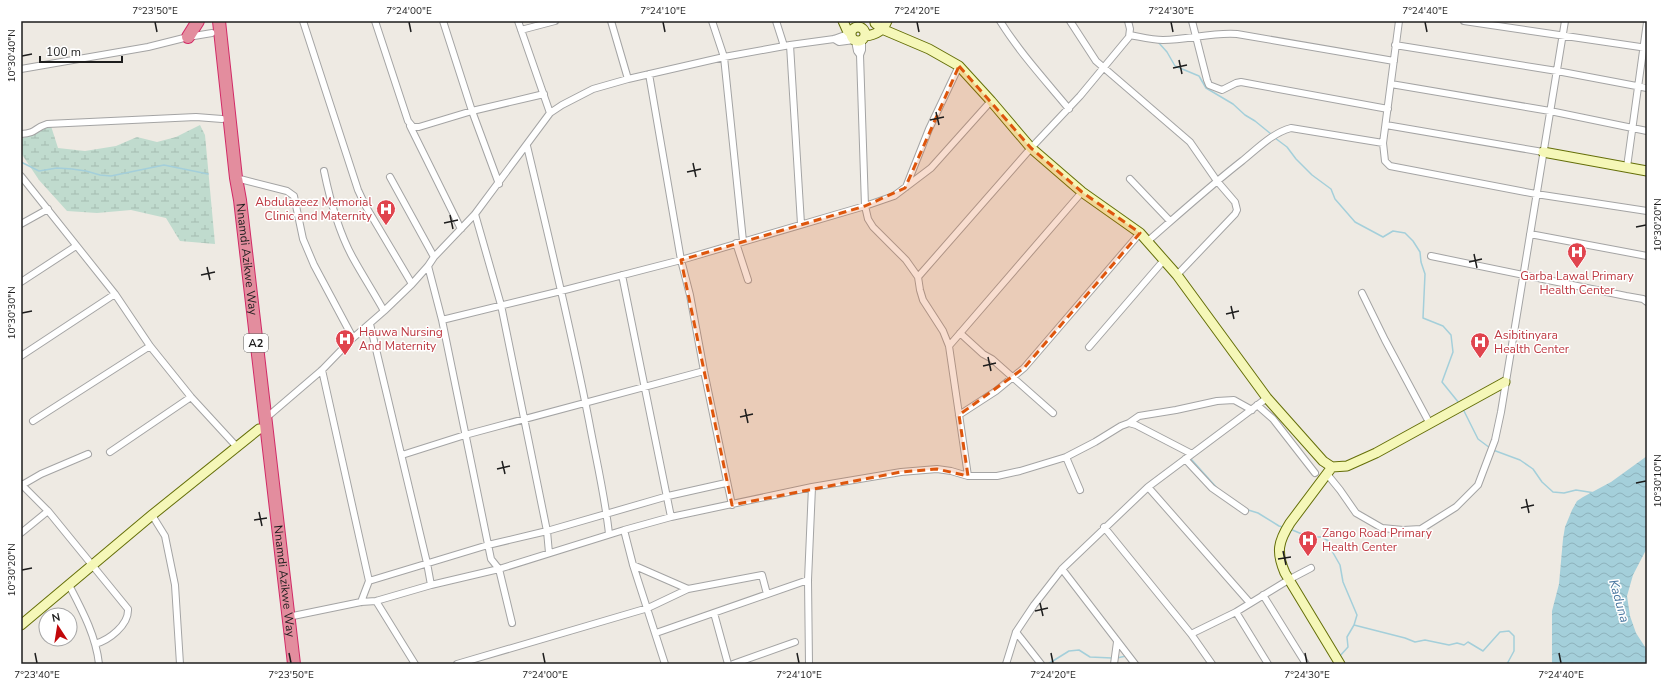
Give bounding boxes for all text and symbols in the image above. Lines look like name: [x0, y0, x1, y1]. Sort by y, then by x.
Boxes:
text: 7°23'50"E: [132, 4, 178, 18]
text: 7°24'00"E: [386, 4, 432, 18]
text: 7°24'10"E: [640, 4, 686, 18]
text: 7°24'20"E: [894, 4, 940, 18]
text: 7°24'30"E: [1148, 4, 1194, 18]
text: 7°24'40"E: [1402, 4, 1448, 18]
text: 10°30'40"N: [5, 29, 19, 83]
scale bar: [40, 38, 122, 64]
text: 100 m: [46, 44, 81, 60]
place label: Abdulazeez Memorial Clinic and Maternity: [255, 194, 373, 224]
hospital icon: Abdulazeez Memorial Clinic and Maternity: [375, 198, 397, 226]
text: 10°30'20"N: [1651, 198, 1665, 252]
street label: Nnamdi Azikwe Way: [232, 202, 261, 317]
hospital icon: Garba Lawal Primary Health Center: [1566, 241, 1588, 269]
place label: Garba Lawal Primary Health Center: [1520, 268, 1635, 298]
text: 10°30'30"N: [5, 286, 19, 340]
place label: Hauwa Nursing And Maternity: [359, 324, 443, 354]
place label: Asibitinyara Health Center: [1494, 327, 1570, 357]
hospital icon: Hauwa Nursing And Maternity: [334, 328, 356, 356]
hospital icon: Asibitinyara Health Center: [1469, 331, 1491, 359]
road number: A2: [244, 334, 268, 352]
text: 10°30'10"N: [1651, 454, 1665, 508]
street label: Nnamdi Azikwe Way: [270, 524, 299, 639]
place label: Zango Road Primary Health Center: [1322, 525, 1433, 555]
hospital icon: Zango Road Primary Health Center: [1297, 529, 1319, 557]
text: 10°30'20"N: [5, 543, 19, 597]
water label: Kaduna: [1604, 577, 1634, 625]
north arrow: [38, 607, 78, 647]
text: N: [50, 610, 62, 626]
text: 7°23'40"E: [14, 668, 60, 682]
text: 7°23'50"E: [268, 668, 314, 682]
text: 7°24'00"E: [522, 668, 568, 682]
text: 7°24'10"E: [776, 668, 822, 682]
text: 7°24'20"E: [1030, 668, 1076, 682]
text: 7°24'30"E: [1284, 668, 1330, 682]
text: 7°24'40"E: [1538, 668, 1584, 682]

